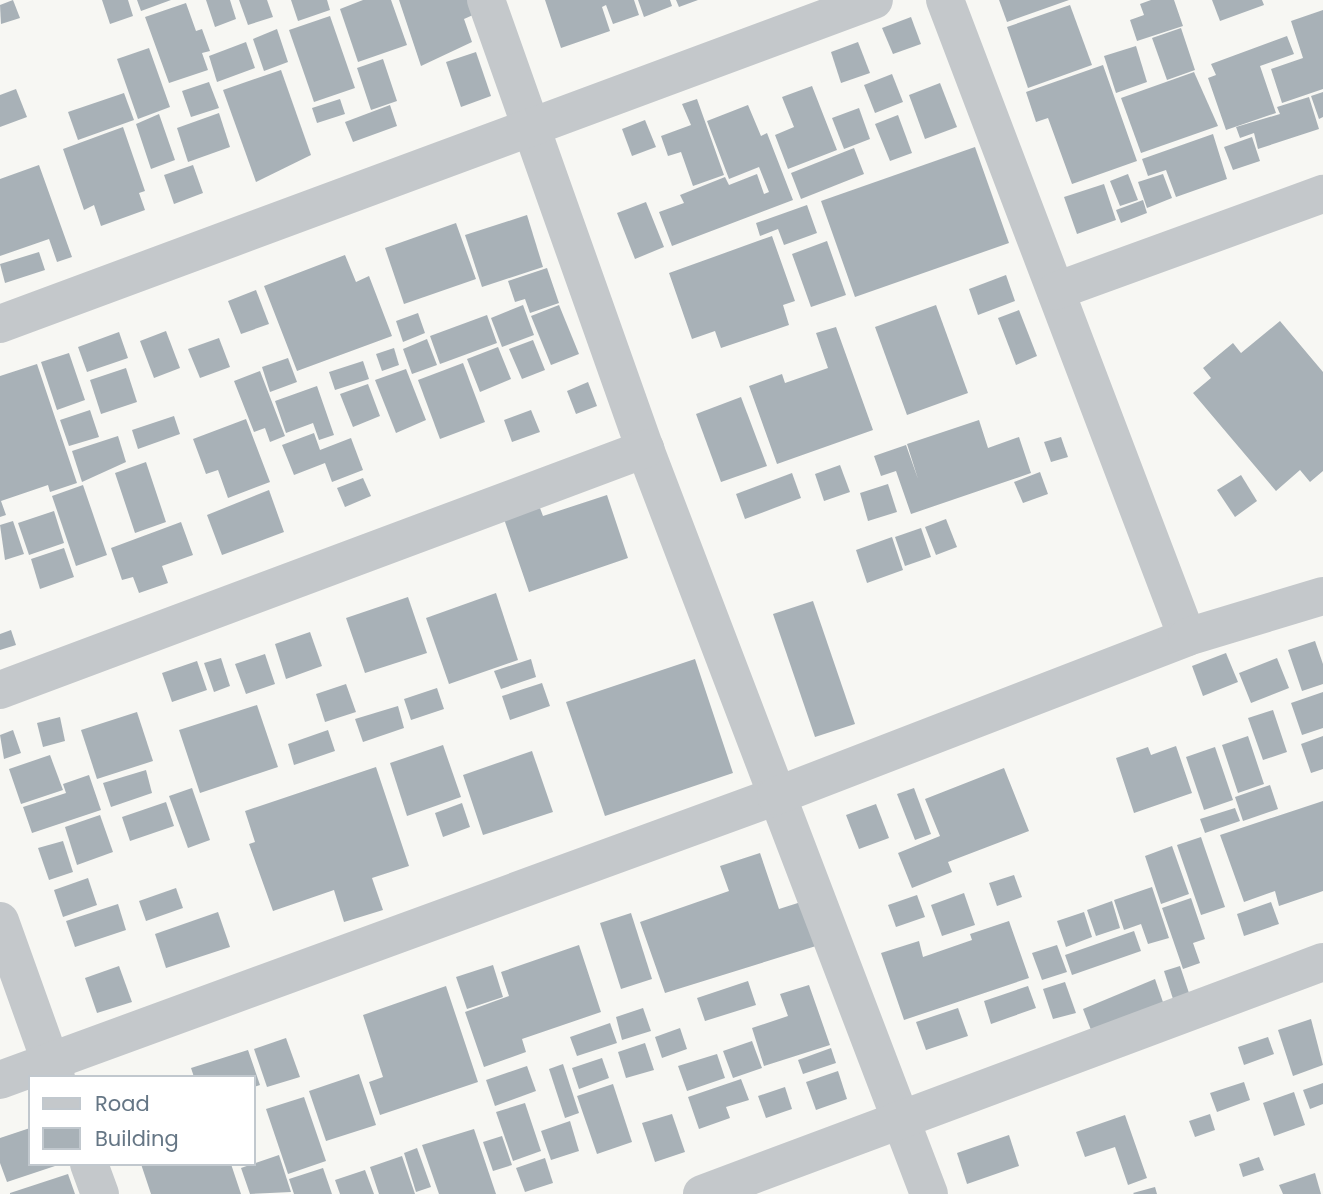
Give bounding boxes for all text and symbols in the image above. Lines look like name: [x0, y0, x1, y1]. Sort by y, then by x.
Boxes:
legend: [28, 1075, 256, 1166]
text: Road: [95, 1089, 150, 1118]
text: Building: [95, 1124, 179, 1153]

